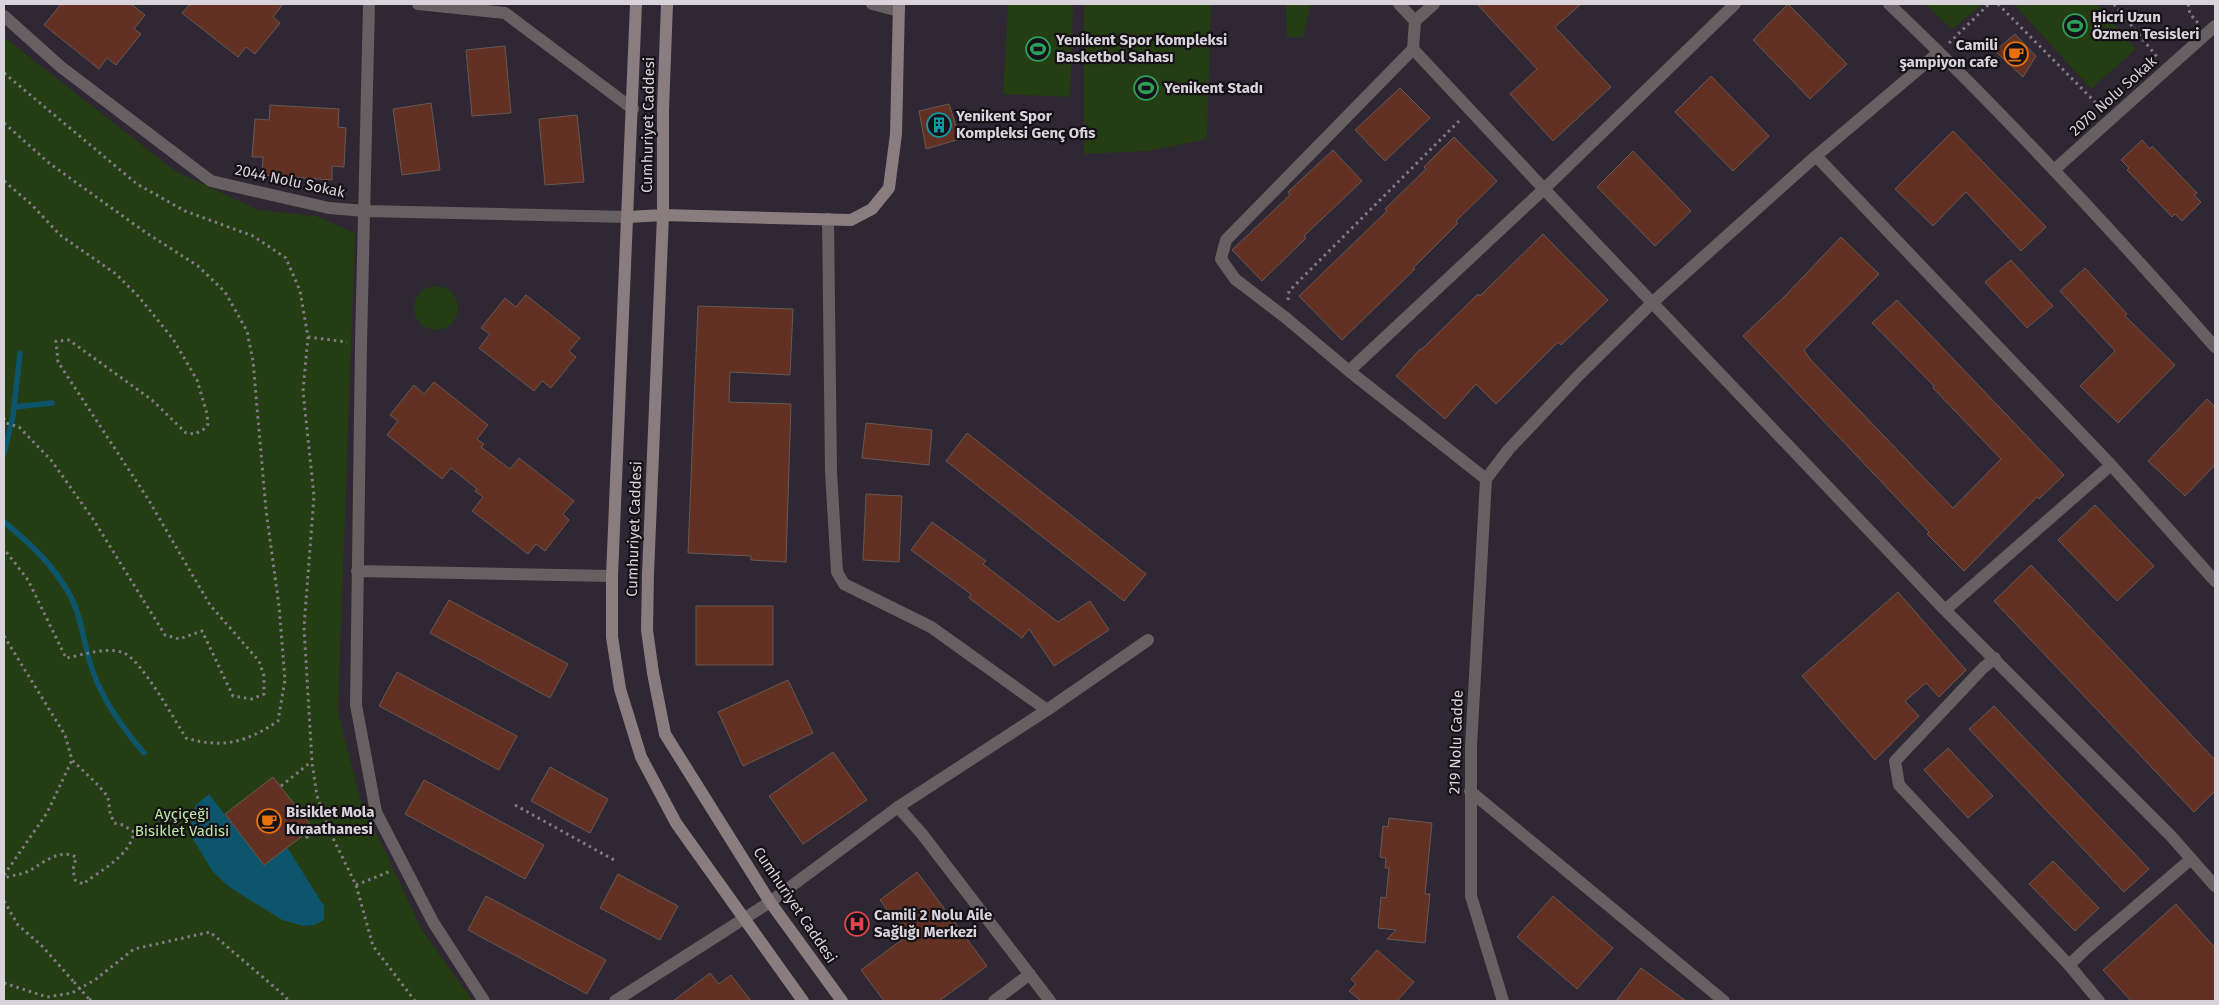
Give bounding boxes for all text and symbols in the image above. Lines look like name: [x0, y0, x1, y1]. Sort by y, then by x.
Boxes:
place label: Hicri Uzun Özmen Tesisleri: [2092, 8, 2199, 43]
sports icon: Hicri Uzun Özmen Tesisleri: [2062, 13, 2088, 39]
place label: Yenikent Spor Kompleksi Basketbol Sahası: [1055, 31, 1227, 66]
sports icon: Yenikent Spor Kompleksi Basketbol Sahası: [1025, 36, 1051, 62]
place label: Camili şampiyon cafe: [1899, 36, 1998, 72]
cafe icon: Camili şampiyon cafe: [2003, 41, 2029, 67]
street label: 2070 Nolu Sokak: [2066, 52, 2160, 140]
street label: Cumhuriyet Caddesi: [638, 57, 658, 193]
sports icon: Yenikent Stadı: [1133, 75, 1159, 101]
place label: Yenikent Stadı: [1163, 79, 1263, 97]
place label: Yenikent Spor Kompleksi Genç Ofis: [955, 107, 1095, 143]
building icon: Yenikent Spor Kompleksi Genç Ofis: [926, 112, 952, 138]
street label: 2044 Nolu Sokak: [233, 161, 347, 202]
street label: Cumhuriyet Caddesi: [623, 461, 645, 597]
street label: 219 Nolu Cadde: [1445, 690, 1467, 794]
place label: Bisiklet Mola Kıraathanesi: [286, 803, 374, 838]
park label: Ayçiçeği Bisiklet Vadisi: [135, 805, 229, 840]
cafe icon: Bisiklet Mola Kıraathanesi: [256, 808, 282, 834]
street label: Cumhuriyet Caddesi: [750, 844, 840, 966]
place label: Camili 2 Nolu Aile Sağlığı Merkezi: [874, 906, 992, 941]
hospital icon: Camili 2 Nolu Aile Sağlığı Merkezi: [844, 911, 870, 937]

